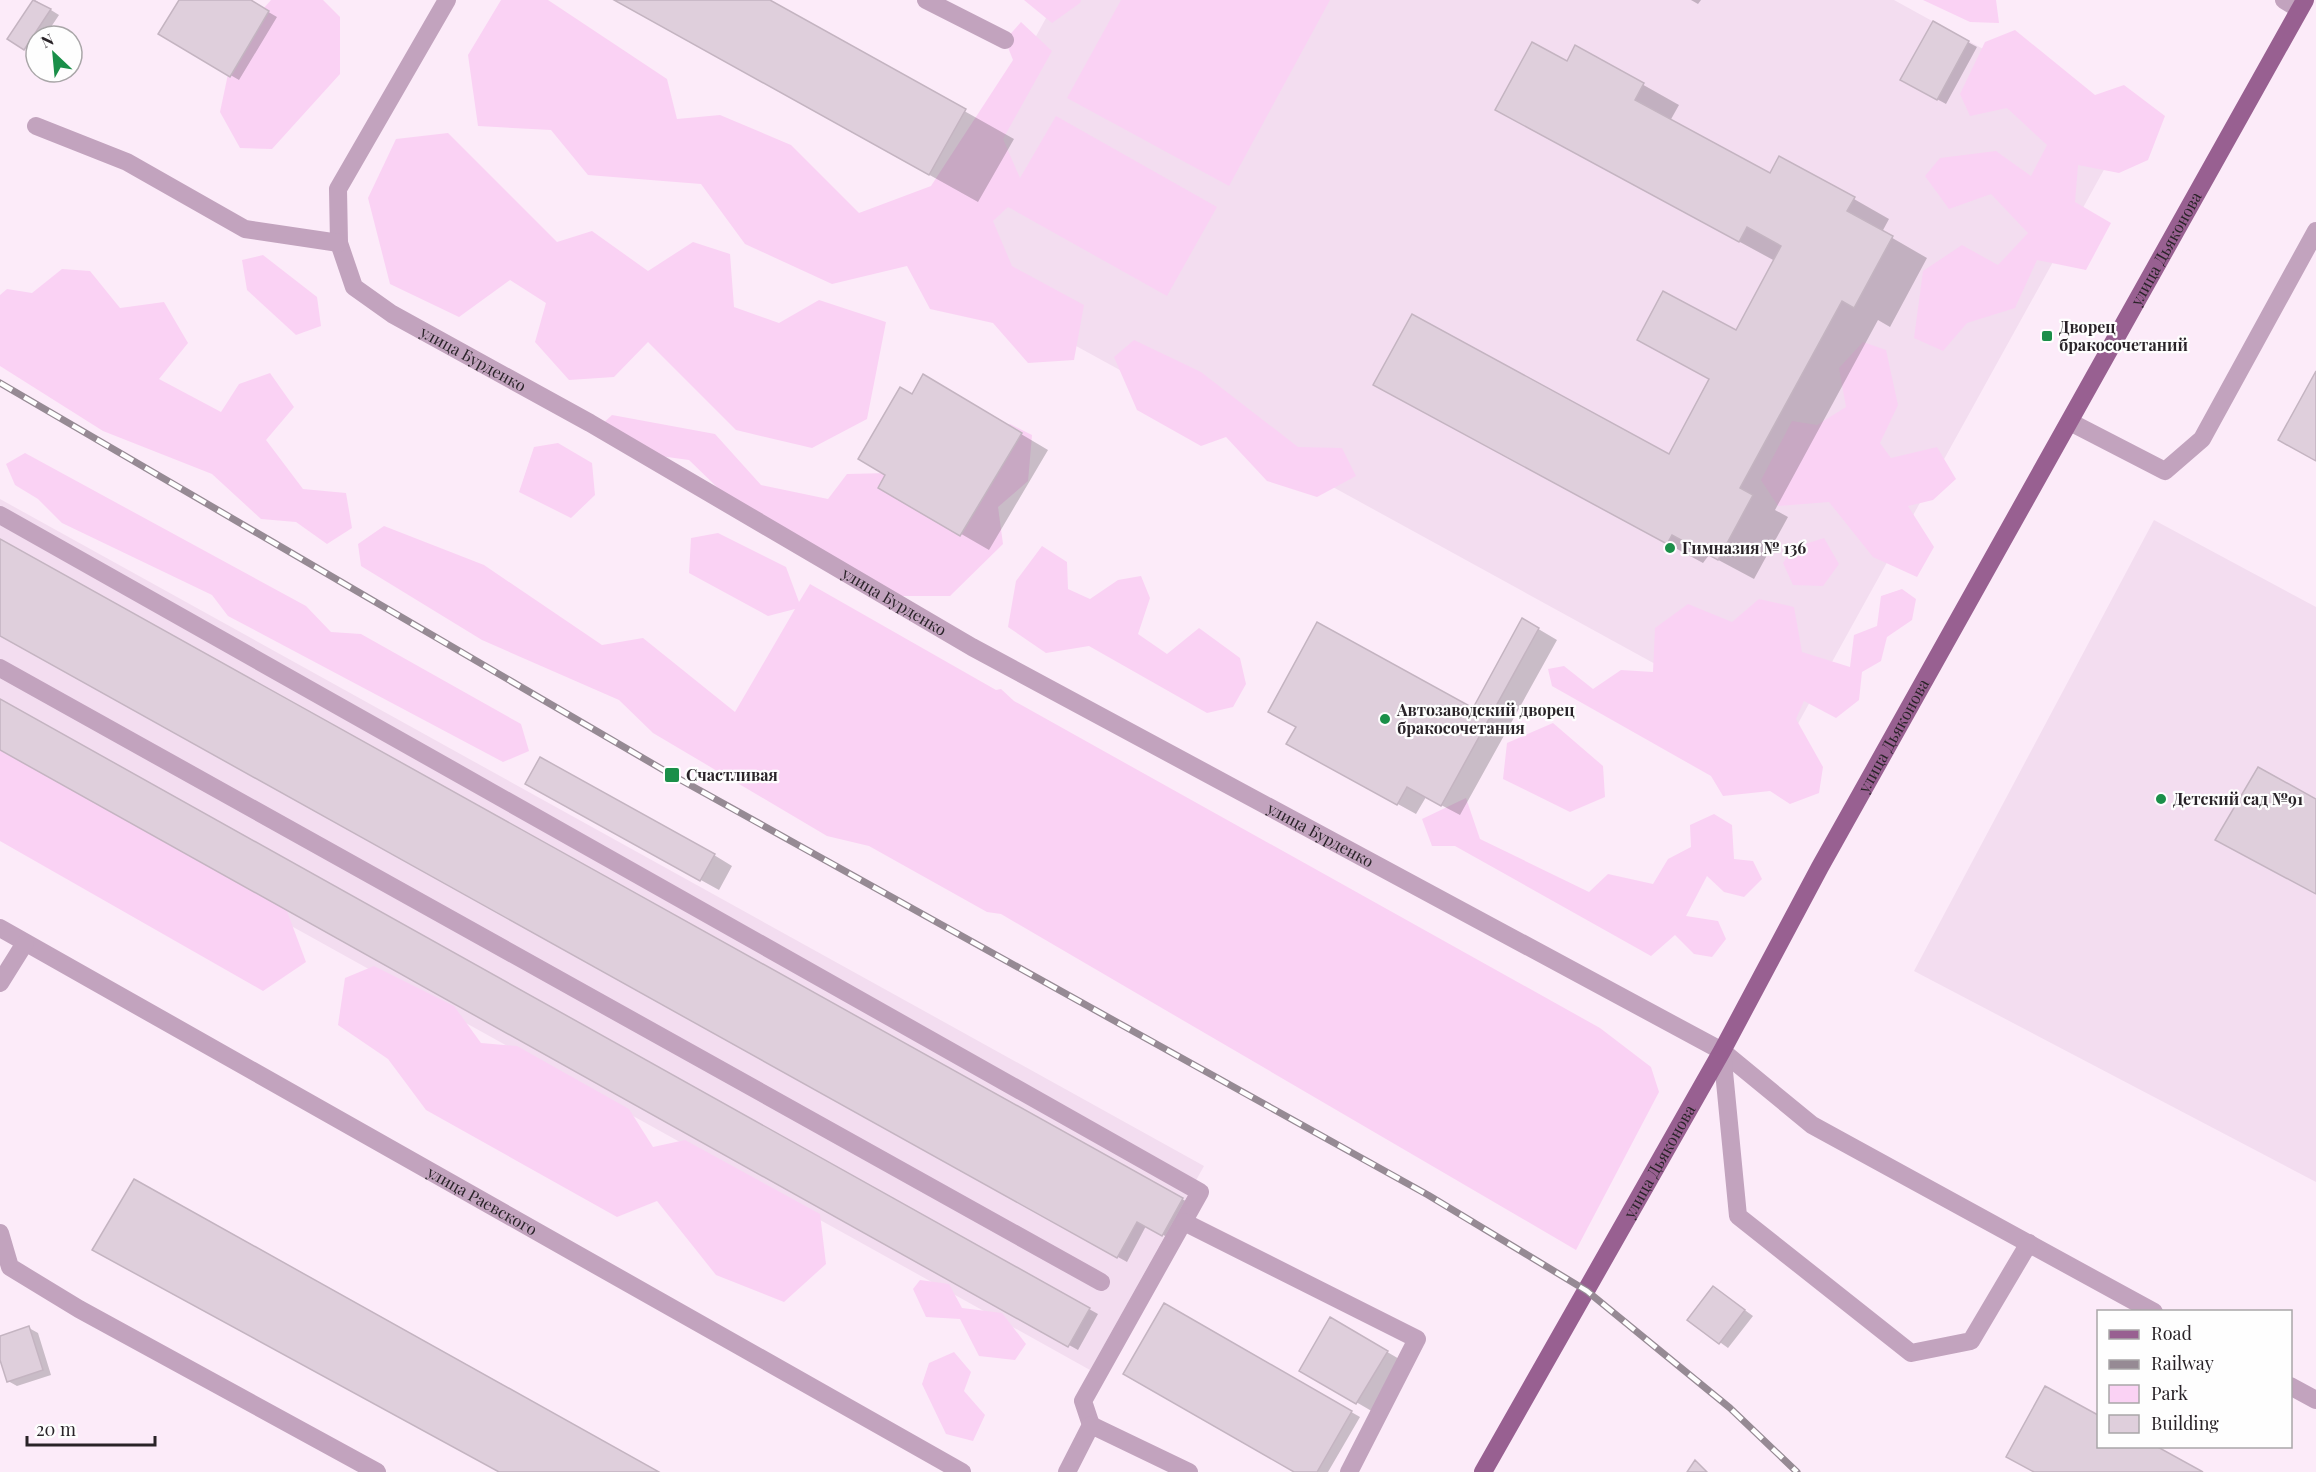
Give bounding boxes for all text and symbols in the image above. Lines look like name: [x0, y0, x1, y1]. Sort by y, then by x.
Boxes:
north arrow: [24, 24, 84, 84]
text: N: [37, 28, 57, 52]
street label: улица Дьяконова: [2125, 188, 2206, 310]
place label: Дворец бракосочетаний: [2059, 316, 2188, 355]
street label: улица Бурденко: [416, 320, 530, 396]
marker: Дворец бракосочетаний: [2040, 329, 2054, 343]
place label: Гимназия № 136: [1682, 537, 1806, 558]
marker: Гимназия № 136: [1663, 541, 1677, 555]
street label: улица Бурденко: [838, 562, 951, 640]
street label: улица Дьяконова: [1852, 675, 1933, 797]
place label: Автозаводский дворец бракосочетания: [1396, 699, 1575, 738]
marker: Автозаводский дворец бракосочетания: [1378, 712, 1392, 726]
place label: Счастливая: [686, 764, 778, 785]
marker: Счастливая: [663, 766, 681, 784]
place label: Детский сад №91: [2173, 788, 2303, 809]
marker: Детский сад №91: [2154, 792, 2168, 806]
street label: улица Бурденко: [1263, 797, 1378, 872]
street label: улица Дьяконова: [1618, 1101, 1699, 1223]
street label: улица Раевского: [423, 1160, 541, 1240]
legend: [2097, 1310, 2292, 1448]
text: Road: [2151, 1321, 2192, 1345]
text: Railway: [2151, 1351, 2214, 1375]
text: Park: [2151, 1381, 2188, 1405]
scale bar: [27, 1409, 154, 1447]
text: Building: [2151, 1411, 2219, 1435]
text: 20 m: [36, 1417, 76, 1441]

